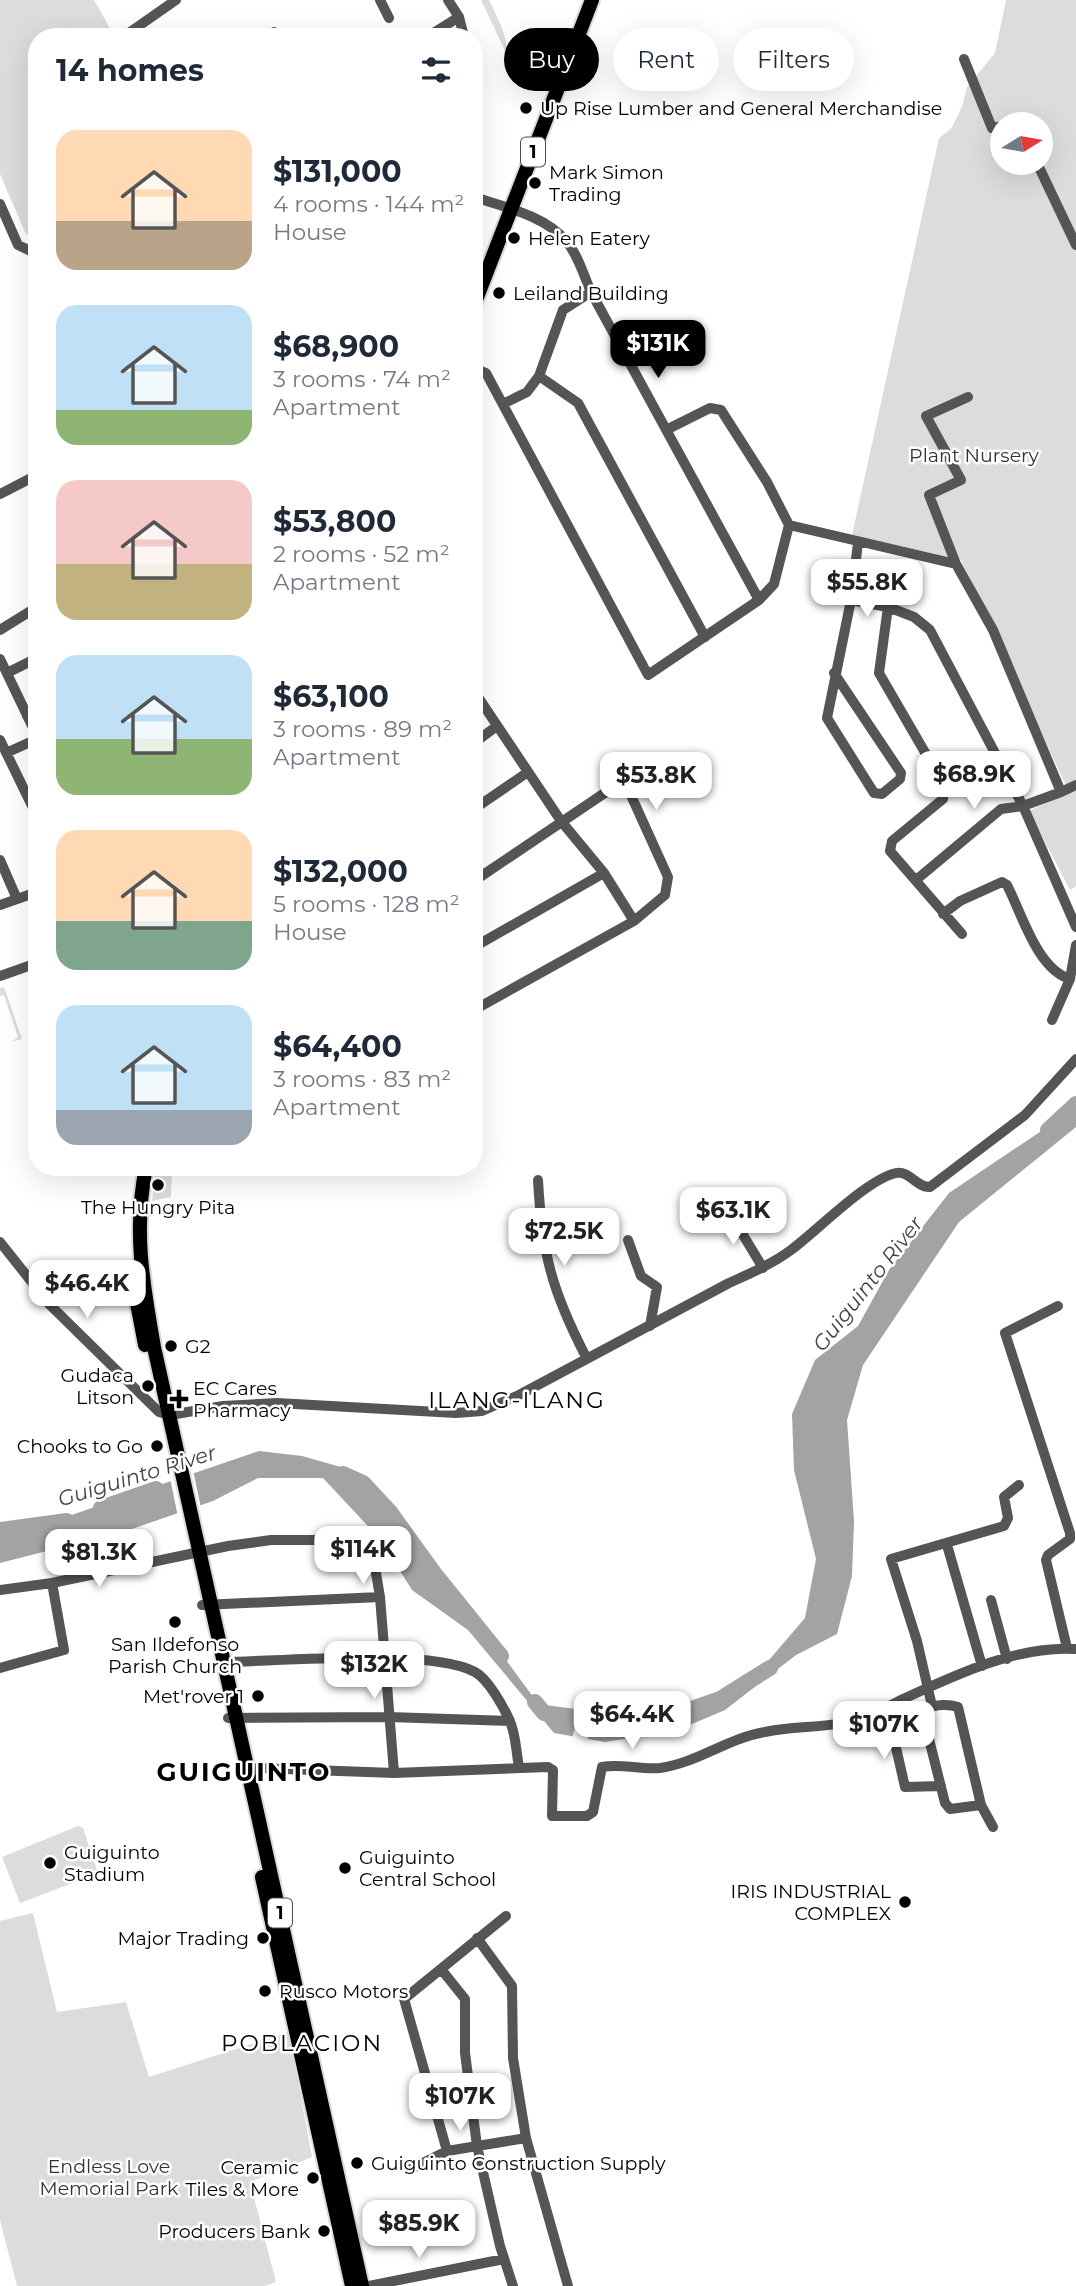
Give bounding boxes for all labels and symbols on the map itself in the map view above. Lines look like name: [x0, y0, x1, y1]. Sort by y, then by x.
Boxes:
place label: Up Rise Lumber and General Merchandise: [540, 97, 942, 120]
marker: Up Rise Lumber and General Merchandise: [518, 100, 534, 116]
north arrow: [990, 112, 1054, 175]
road number: 1: [521, 138, 545, 167]
place label: Mark Simon Trading: [549, 161, 664, 206]
marker: Mark Simon Trading: [527, 175, 543, 191]
place label: Helen Eatery: [528, 227, 650, 250]
marker: Helen Eatery: [506, 230, 522, 246]
place label: Leiland Building: [513, 282, 669, 305]
marker: Leiland Building: [491, 285, 507, 301]
pin: $131K: [609, 320, 707, 380]
park label: Plant Nursery: [909, 444, 1040, 467]
pin: $55.8K: [810, 560, 924, 619]
pin: $53.8K: [599, 752, 713, 812]
pin: $68.9K: [917, 752, 1031, 811]
marker: The Hungry Pita: [150, 1177, 166, 1193]
pin: $63.1K: [676, 1188, 790, 1247]
place label: The Hungry Pita: [81, 1196, 235, 1219]
pin: $72.5K: [507, 1208, 621, 1268]
water label: Guiguinto River: [807, 1211, 928, 1356]
pin: $46.4K: [30, 1260, 144, 1320]
place label: G2: [185, 1335, 211, 1358]
marker: G2: [163, 1338, 179, 1354]
place label: Gudaca Litson: [61, 1364, 134, 1409]
place label: EC Cares Pharmacy: [193, 1377, 291, 1422]
marker: Gudaca Litson: [140, 1378, 156, 1394]
district label: ILANG-ILANG: [428, 1386, 606, 1414]
marker: EC Cares Pharmacy: [171, 1391, 187, 1407]
place label: Chooks to Go: [17, 1435, 143, 1458]
marker: Chooks to Go: [149, 1438, 165, 1454]
water label: Guiguinto River: [55, 1439, 220, 1511]
pin: $114K: [314, 1526, 412, 1586]
pin: $81.3K: [42, 1530, 156, 1589]
marker: San Ildefonso Parish Church: [167, 1614, 183, 1630]
place label: San Ildefonso Parish Church: [108, 1633, 242, 1678]
pin: $132K: [325, 1642, 423, 1701]
place label: Met'rover 1: [143, 1685, 244, 1708]
marker: Met'rover 1: [250, 1688, 266, 1704]
pin: $64.4K: [575, 1692, 689, 1751]
pin: $107K: [835, 1702, 933, 1761]
district label: GUIGUINTO: [157, 1756, 331, 1788]
place label: Guiguinto Stadium: [64, 1841, 160, 1886]
place label: Guiguinto Central School: [359, 1846, 496, 1891]
marker: Guiguinto Stadium: [42, 1855, 58, 1871]
marker: Guiguinto Central School: [337, 1860, 353, 1876]
place label: IRIS INDUSTRIAL COMPLEX: [731, 1880, 892, 1925]
marker: IRIS INDUSTRIAL COMPLEX: [897, 1894, 913, 1910]
road number: 1: [268, 1898, 292, 1927]
place label: Major Trading: [117, 1927, 249, 1950]
marker: Major Trading: [255, 1930, 271, 1946]
place label: Rusco Motors: [279, 1980, 408, 2003]
marker: Rusco Motors: [257, 1983, 273, 1999]
district label: POBLACION: [221, 2029, 383, 2057]
pin: $107K: [411, 2074, 509, 2133]
place label: Guiguinto Construction Supply: [371, 2152, 666, 2175]
park label: Endless Love Memorial Park: [40, 2155, 179, 2200]
marker: Guiguinto Construction Supply: [349, 2155, 365, 2171]
place label: Ceramic Tiles & More: [186, 2156, 299, 2201]
marker: Ceramic Tiles & More: [305, 2170, 321, 2186]
pin: $85.9K: [362, 2200, 476, 2260]
place label: Producers Bank: [158, 2220, 311, 2243]
marker: Producers Bank: [316, 2223, 332, 2239]

